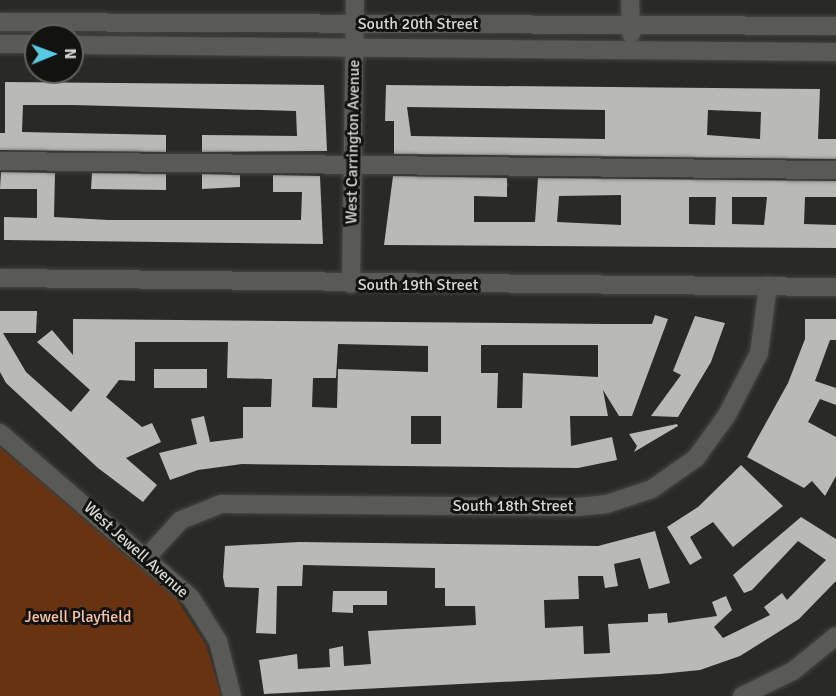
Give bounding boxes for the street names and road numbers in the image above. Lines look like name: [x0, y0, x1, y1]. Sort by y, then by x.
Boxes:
street label: South 20th Street: [358, 14, 478, 34]
street label: West Carrington Avenue: [342, 60, 364, 224]
street label: South 19th Street: [358, 275, 478, 295]
street label: South 18th Street: [453, 496, 573, 516]
street label: West Jewell Avenue: [80, 498, 192, 602]

